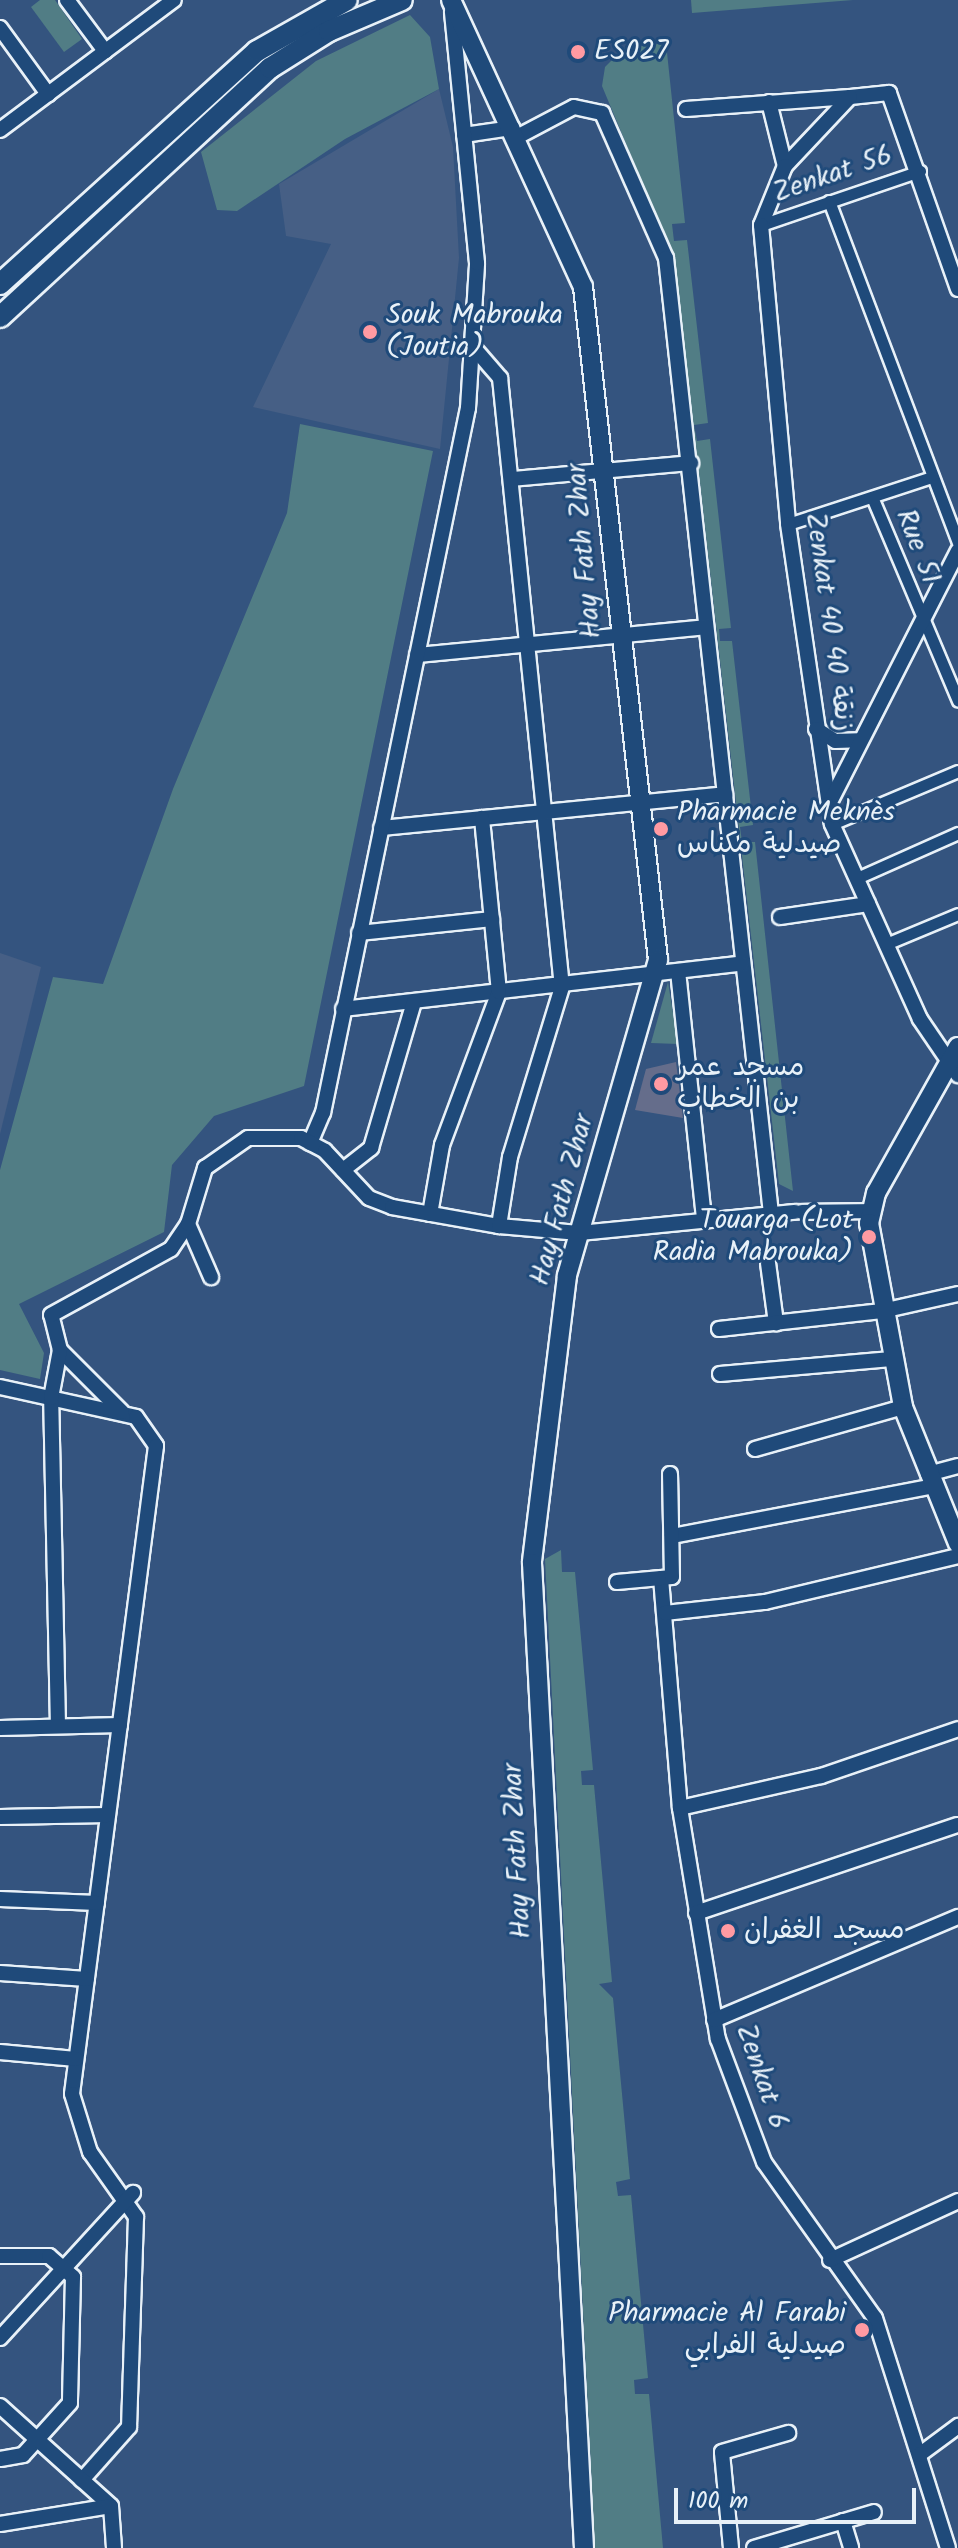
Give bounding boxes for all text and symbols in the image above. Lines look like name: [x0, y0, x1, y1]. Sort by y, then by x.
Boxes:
place label: ES027: [594, 35, 668, 69]
marker: ES027: [569, 43, 587, 61]
street label: Zenkat 56: [769, 139, 897, 211]
place label: Souk Mabrouka (Joutia): [386, 299, 563, 365]
marker: Souk Mabrouka (Joutia): [361, 323, 379, 341]
street label: Hay Fath Zhar: [561, 462, 609, 640]
street label: Rue 51: [887, 505, 947, 589]
street label: Zenkat 40 زنقة 40: [797, 511, 861, 733]
place label: Pharmacie Meknès صيدلية مكناس: [677, 796, 895, 862]
marker: Pharmacie Meknès صيدلية مكناس: [652, 820, 670, 838]
place label: مسجد عمر بن الخطاب: [677, 1051, 804, 1117]
marker: مسجد عمر بن الخطاب: [652, 1075, 670, 1093]
street label: Hay Fath Zhar: [524, 1111, 602, 1289]
place label: Touarga (Lot Radia Mabrouka): [653, 1204, 853, 1270]
marker: Touarga (Lot Radia Mabrouka): [860, 1228, 878, 1246]
street label: Hay Fath Zhar: [497, 1762, 539, 1940]
place label: مسجد الغفران: [744, 1914, 905, 1948]
marker: مسجد الغفران: [719, 1922, 737, 1940]
street label: Zenkat 6: [727, 2020, 795, 2134]
place label: Pharmacie Al Farabi صيدلية الفرابي: [608, 2297, 846, 2363]
marker: Pharmacie Al Farabi صيدلية الفرابي: [853, 2321, 871, 2339]
scale bar: [678, 2472, 920, 2522]
text: 100 m: [688, 2482, 748, 2521]

